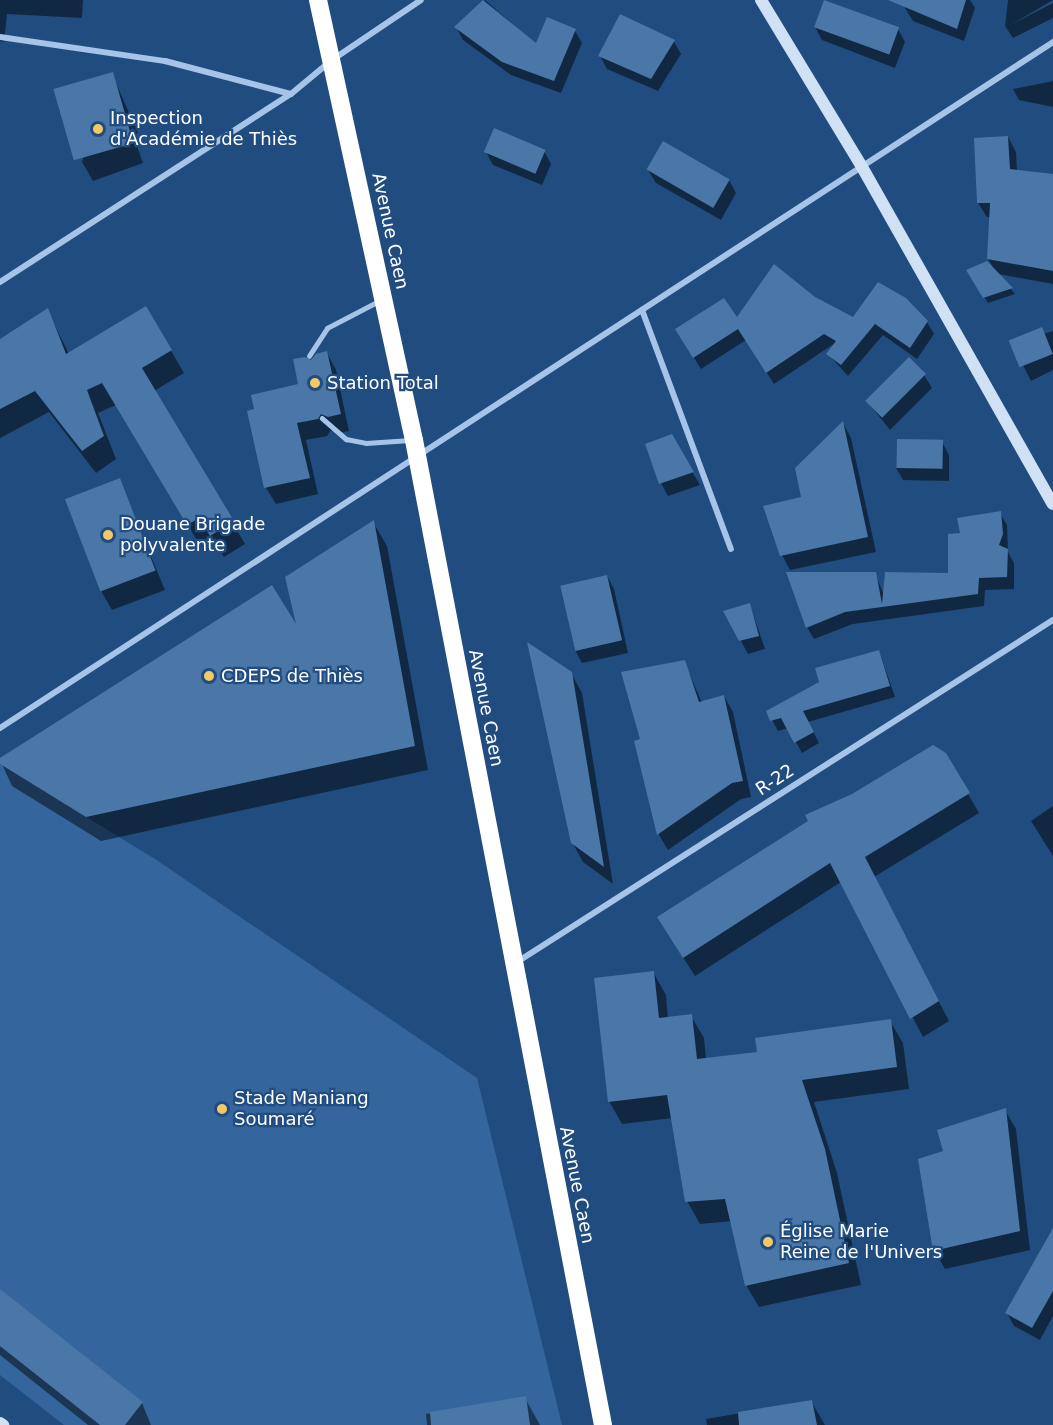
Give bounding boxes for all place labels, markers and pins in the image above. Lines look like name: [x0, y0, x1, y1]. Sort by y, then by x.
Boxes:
place label: Inspection d'Académie de Thiès: [110, 108, 297, 150]
marker: Inspection d'Académie de Thiès: [91, 122, 105, 136]
place label: Station Total: [327, 372, 439, 394]
marker: Station Total: [308, 376, 322, 390]
place label: Douane Brigade polyvalente: [120, 514, 265, 556]
marker: Douane Brigade polyvalente: [101, 528, 115, 542]
place label: CDEPS de Thiès: [221, 665, 363, 687]
marker: CDEPS de Thiès: [202, 669, 216, 683]
place label: Stade Maniang Soumaré: [234, 1088, 369, 1130]
marker: Stade Maniang Soumaré: [215, 1102, 229, 1116]
place label: Église Marie Reine de l'Univers: [780, 1221, 942, 1264]
marker: Église Marie Reine de l'Univers: [761, 1235, 775, 1249]

